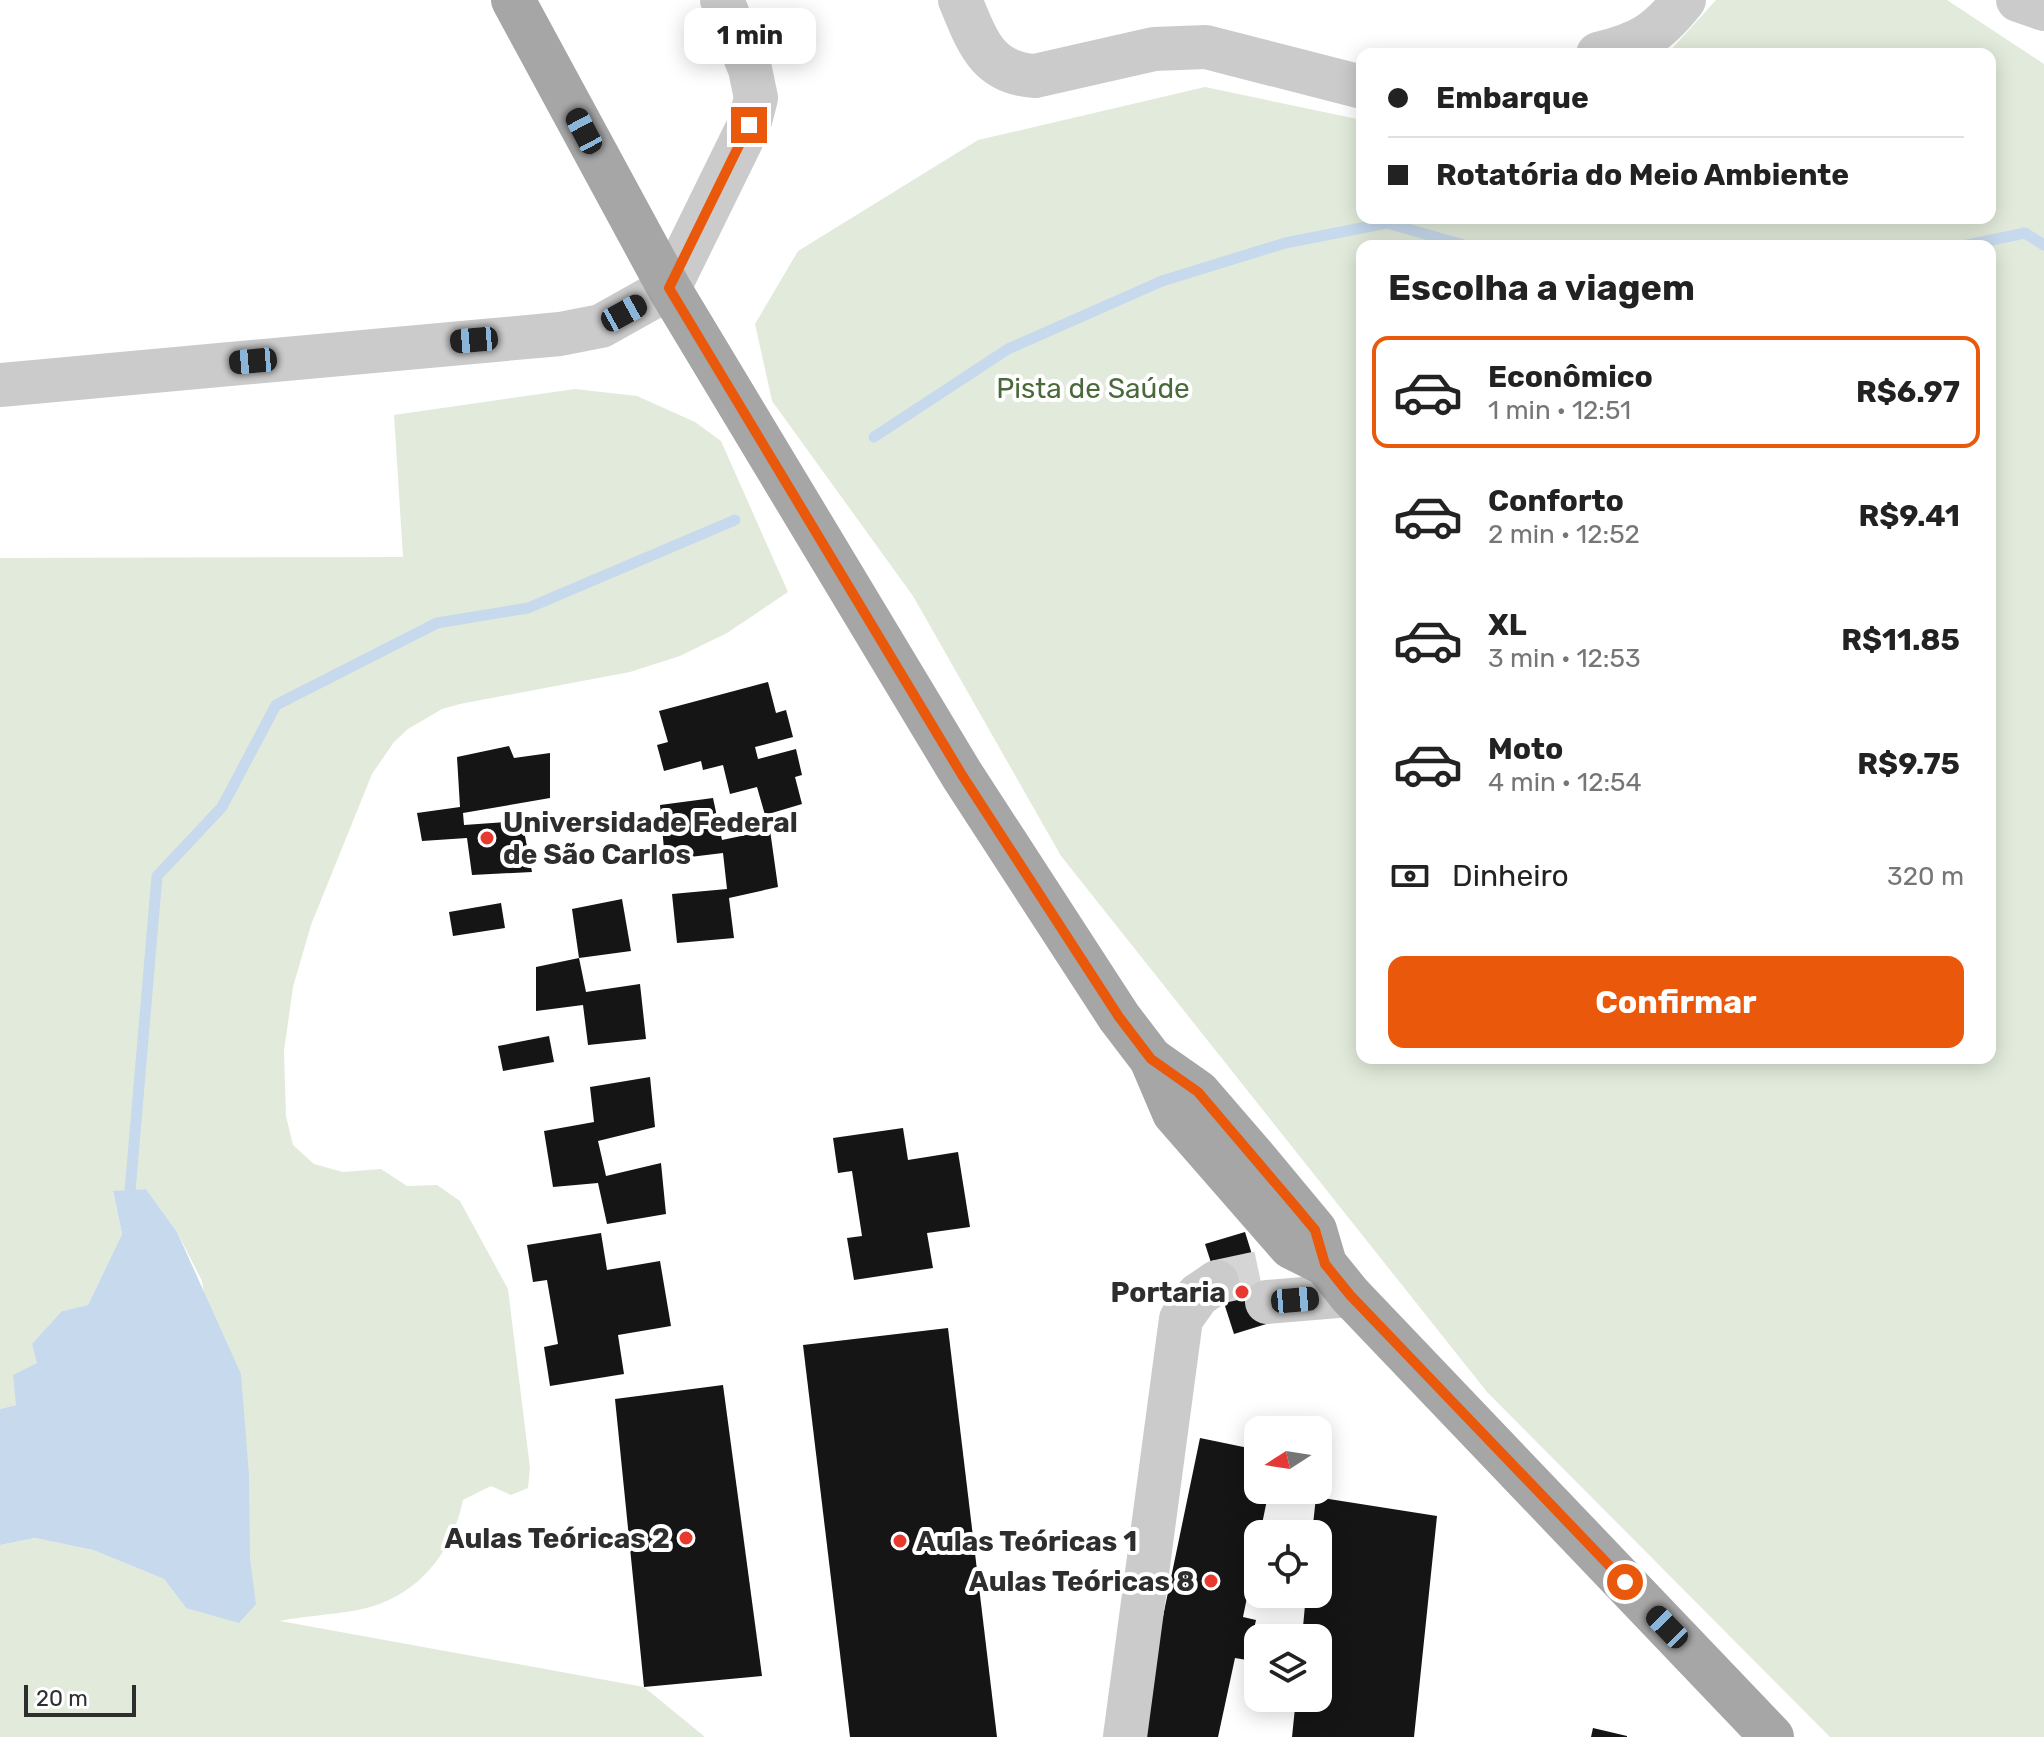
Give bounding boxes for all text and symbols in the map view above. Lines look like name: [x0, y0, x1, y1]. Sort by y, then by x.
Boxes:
callout: 1 min: [683, 9, 815, 65]
text: 1 min: [717, 20, 783, 51]
text: Embarque: [1436, 80, 1589, 116]
car: [562, 104, 606, 158]
route end: [731, 107, 767, 143]
text: Rotatória do Meio Ambiente: [1436, 157, 1849, 193]
text: Escolha a viagem: [1388, 266, 1695, 309]
car: [597, 291, 651, 335]
car: [449, 326, 499, 354]
car: [228, 347, 278, 375]
icon: car: [1392, 356, 1464, 428]
text: Econômico: [1488, 359, 1653, 395]
park label: Pista de Saúde: [996, 372, 1190, 405]
text: R$6.97: [1856, 374, 1960, 410]
text: 1 min · 12:51: [1488, 395, 1631, 426]
icon: car: [1392, 480, 1464, 552]
text: Conforto: [1488, 483, 1624, 519]
text: R$9.41: [1859, 498, 1960, 534]
text: 2 min · 12:52: [1488, 519, 1640, 550]
icon: car: [1392, 604, 1464, 676]
text: XL: [1488, 607, 1527, 643]
text: R$11.85: [1841, 622, 1960, 658]
text: 3 min · 12:53: [1488, 643, 1641, 674]
icon: car: [1392, 728, 1464, 800]
text: Moto: [1488, 731, 1563, 767]
text: R$9.75: [1857, 746, 1960, 782]
text: 4 min · 12:54: [1488, 767, 1642, 798]
place label: Universidade Federal de São Carlos: [503, 806, 798, 871]
marker: Universidade Federal de São Carlos: [478, 829, 496, 847]
icon: cash: [1388, 854, 1432, 898]
text: Dinheiro: [1452, 858, 1569, 894]
text: 320 m: [1887, 861, 1964, 892]
button: Confirmar: [1388, 956, 1964, 1048]
place label: Portaria: [1111, 1276, 1226, 1309]
marker: Portaria: [1233, 1283, 1251, 1301]
car: [1270, 1286, 1320, 1314]
north arrow: [1244, 1416, 1332, 1504]
map controls: [1244, 1416, 1332, 1712]
button: locate: [1244, 1520, 1332, 1608]
place label: Aulas Teóricas 2: [445, 1522, 670, 1555]
place label: Aulas Teóricas 1: [916, 1525, 1137, 1558]
marker: Aulas Teóricas 2: [677, 1529, 695, 1547]
marker: Aulas Teóricas 1: [891, 1532, 909, 1550]
route start: [1607, 1564, 1643, 1600]
place label: Aulas Teóricas 8: [969, 1565, 1195, 1598]
marker: Aulas Teóricas 8: [1202, 1572, 1220, 1590]
car: [1642, 1601, 1692, 1653]
button: layers: [1244, 1624, 1332, 1712]
scale bar: [24, 1681, 136, 1717]
text: 20 m: [36, 1685, 88, 1712]

